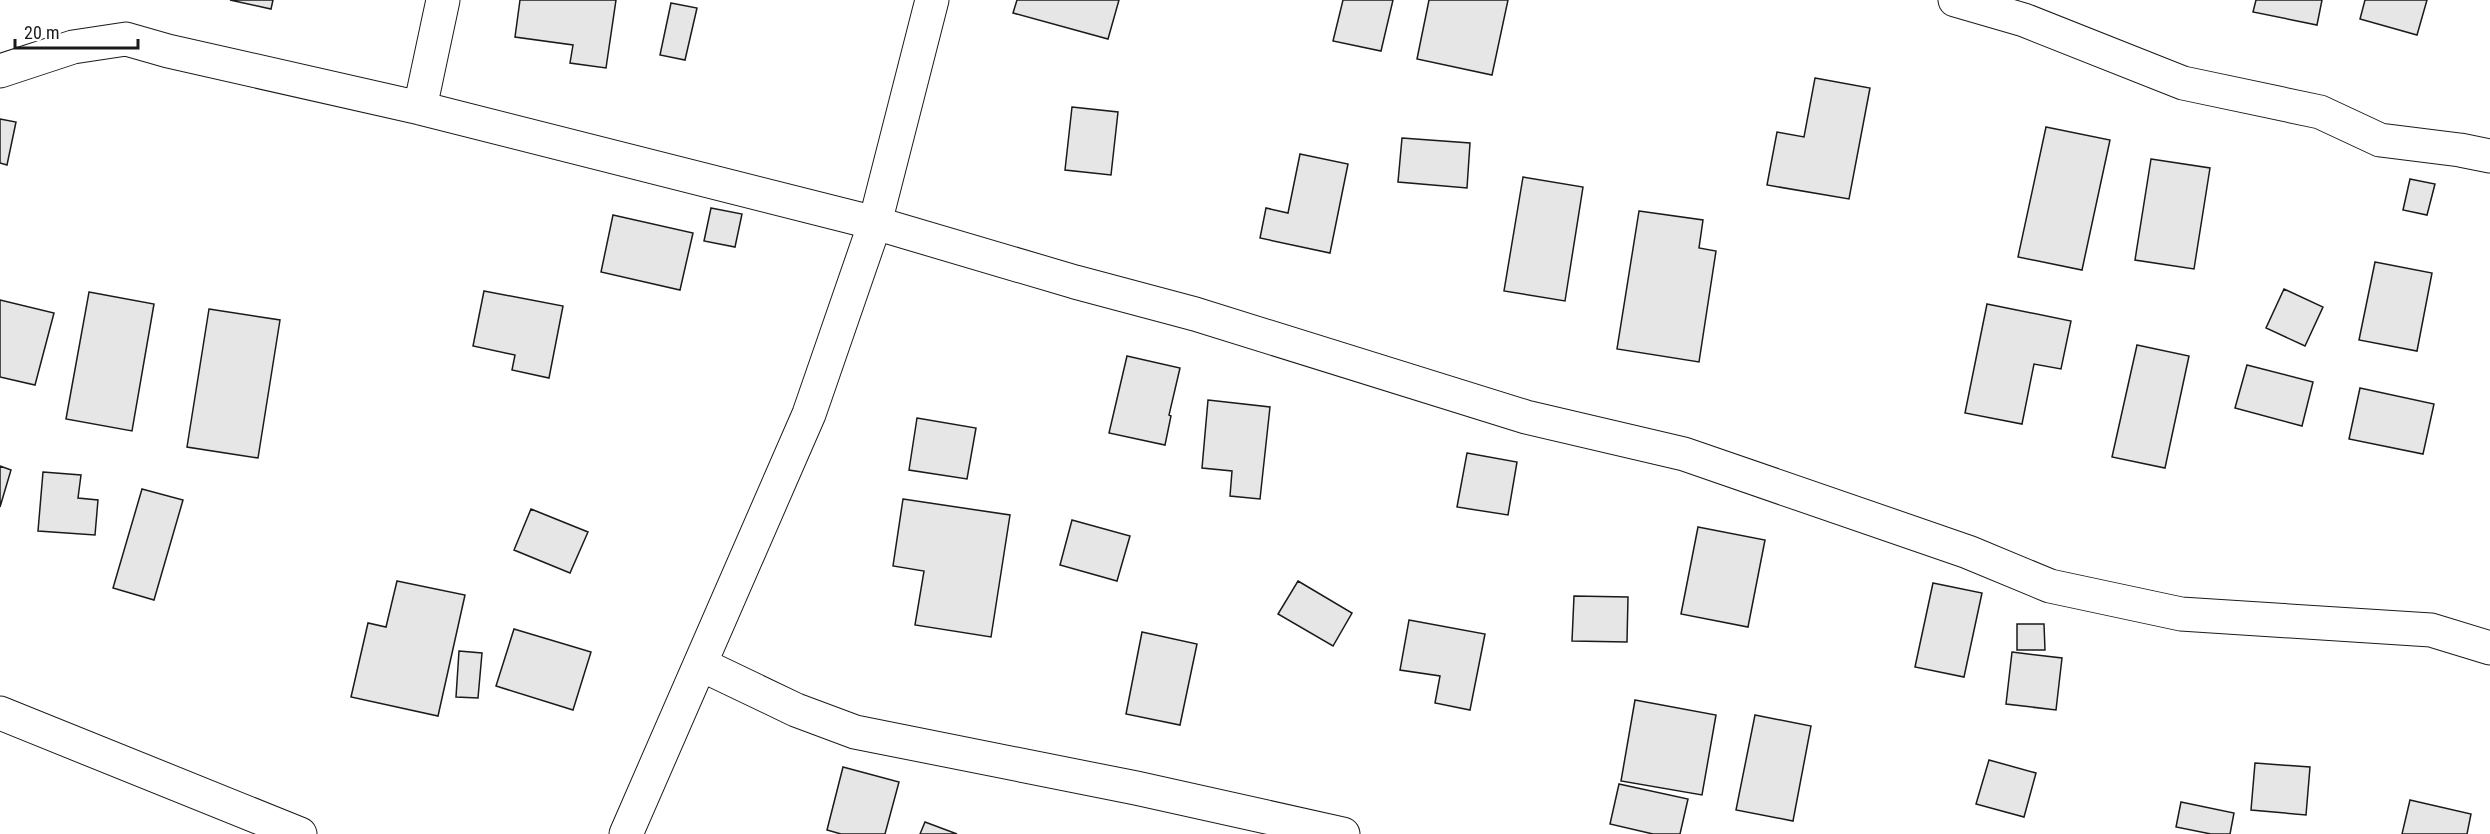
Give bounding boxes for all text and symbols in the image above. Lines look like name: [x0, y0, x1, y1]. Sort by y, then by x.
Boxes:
scale bar: [15, 12, 138, 50]
text: 20 m: [24, 22, 59, 43]

